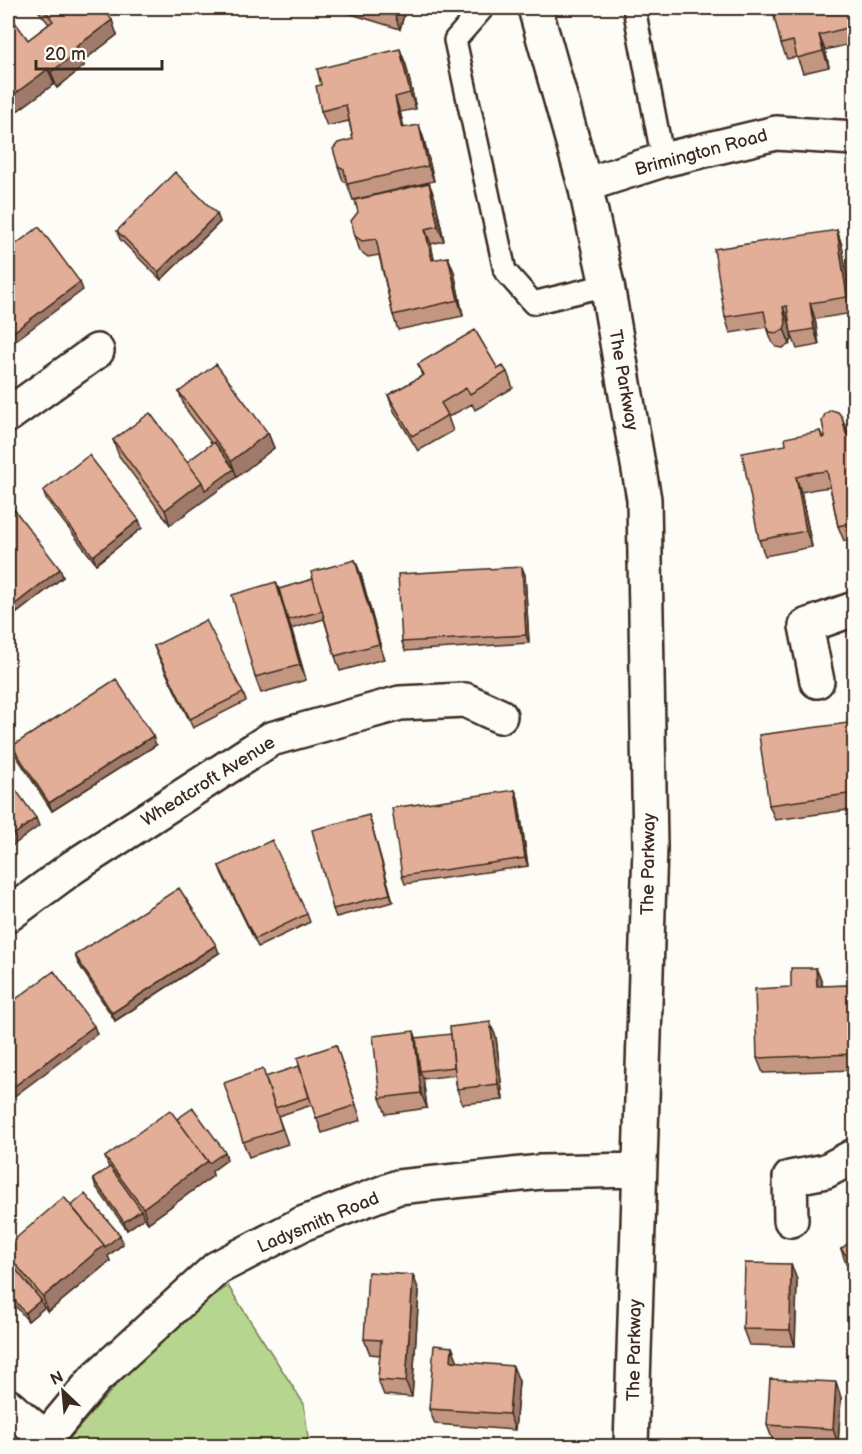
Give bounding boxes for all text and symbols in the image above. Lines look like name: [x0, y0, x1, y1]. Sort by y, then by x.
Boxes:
scale bar: [36, 33, 162, 71]
text: 20 m: [45, 44, 86, 65]
street label: Brimington Road: [633, 125, 770, 180]
street label: The Parkway: [604, 328, 643, 433]
street label: Wheatcroft Avenue: [138, 732, 279, 831]
street label: The Parkway: [637, 812, 660, 915]
street label: Ladysmith Road: [254, 1187, 382, 1258]
street label: The Parkway: [623, 1298, 646, 1401]
north arrow: [33, 1361, 93, 1421]
text: N: [48, 1368, 67, 1390]

